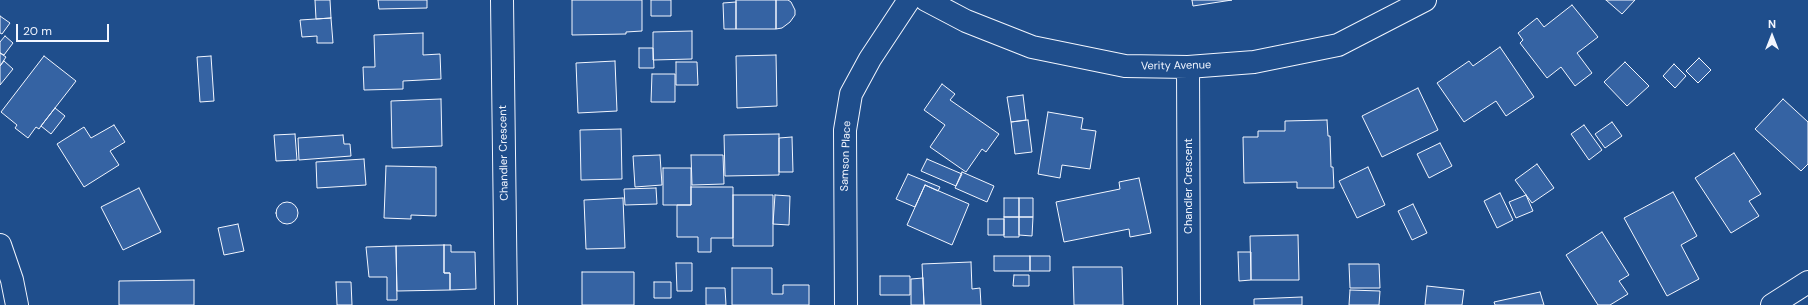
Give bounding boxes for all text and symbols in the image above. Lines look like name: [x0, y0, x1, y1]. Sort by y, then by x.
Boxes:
scale bar: [18, 16, 111, 42]
north arrow: [1752, 16, 1792, 56]
text: N: [1768, 17, 1776, 31]
text: 20 m: [23, 23, 52, 39]
street label: Verity Avenue: [1141, 59, 1211, 73]
street label: Chandler Crescent: [497, 105, 511, 201]
street label: Samson Place: [838, 120, 854, 192]
street label: Chandler Crescent: [1182, 138, 1196, 234]

